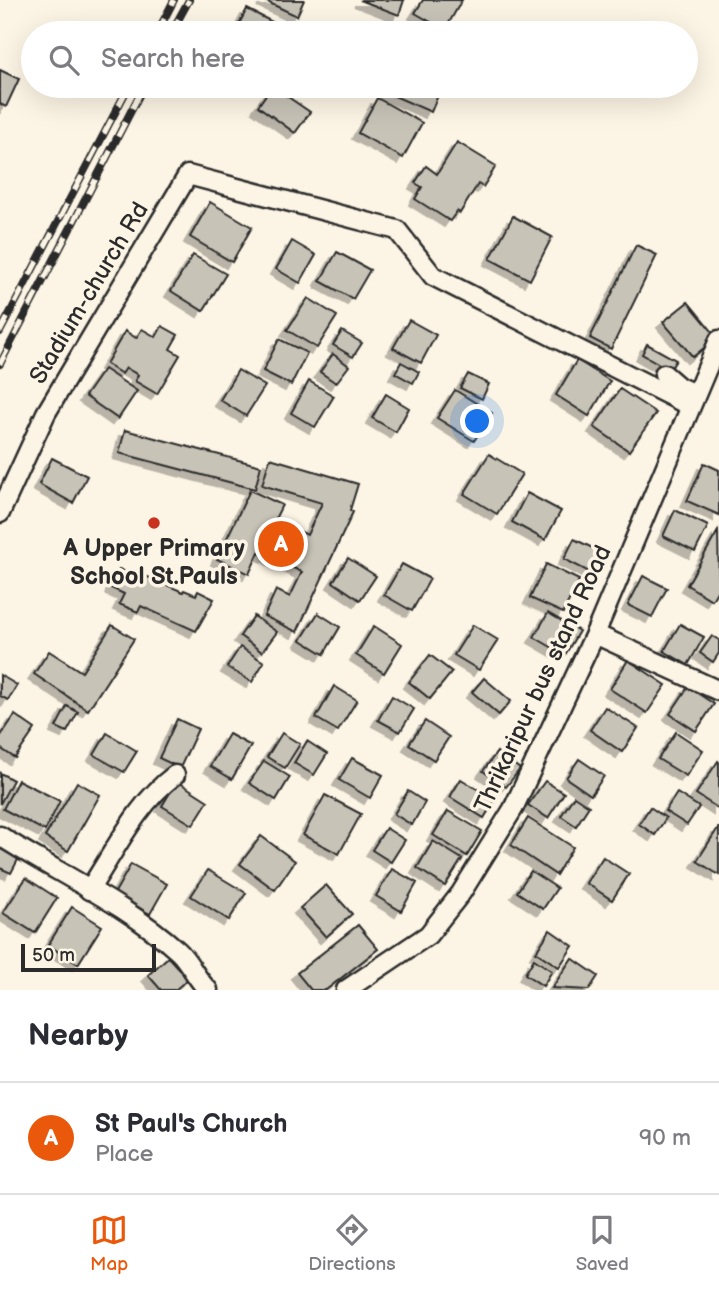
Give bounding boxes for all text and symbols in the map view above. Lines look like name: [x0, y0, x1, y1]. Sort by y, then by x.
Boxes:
search box: [21, 21, 698, 98]
icon: search: [45, 41, 83, 79]
text: Search here: [101, 44, 245, 75]
street label: Stadium-church Rd: [23, 197, 155, 389]
your location: [460, 404, 494, 438]
marker: A Upper Primary School St.Pauls: [146, 515, 162, 531]
pin: A: [258, 518, 304, 570]
place label: A Upper Primary School St.Pauls: [62, 534, 245, 591]
street label: Thrikaripur bus stand Road: [468, 541, 618, 817]
scale bar: [21, 941, 156, 973]
text: 50 m: [32, 944, 75, 967]
text: Nearby: [28, 1018, 128, 1054]
text: St Paul's Church: [95, 1109, 288, 1140]
text: A: [44, 1124, 58, 1152]
text: 90 m: [639, 1124, 691, 1152]
text: Place: [95, 1140, 153, 1168]
tab: Map: [90, 1211, 128, 1276]
tab: Directions: [308, 1211, 396, 1276]
tab: Saved: [576, 1211, 629, 1276]

